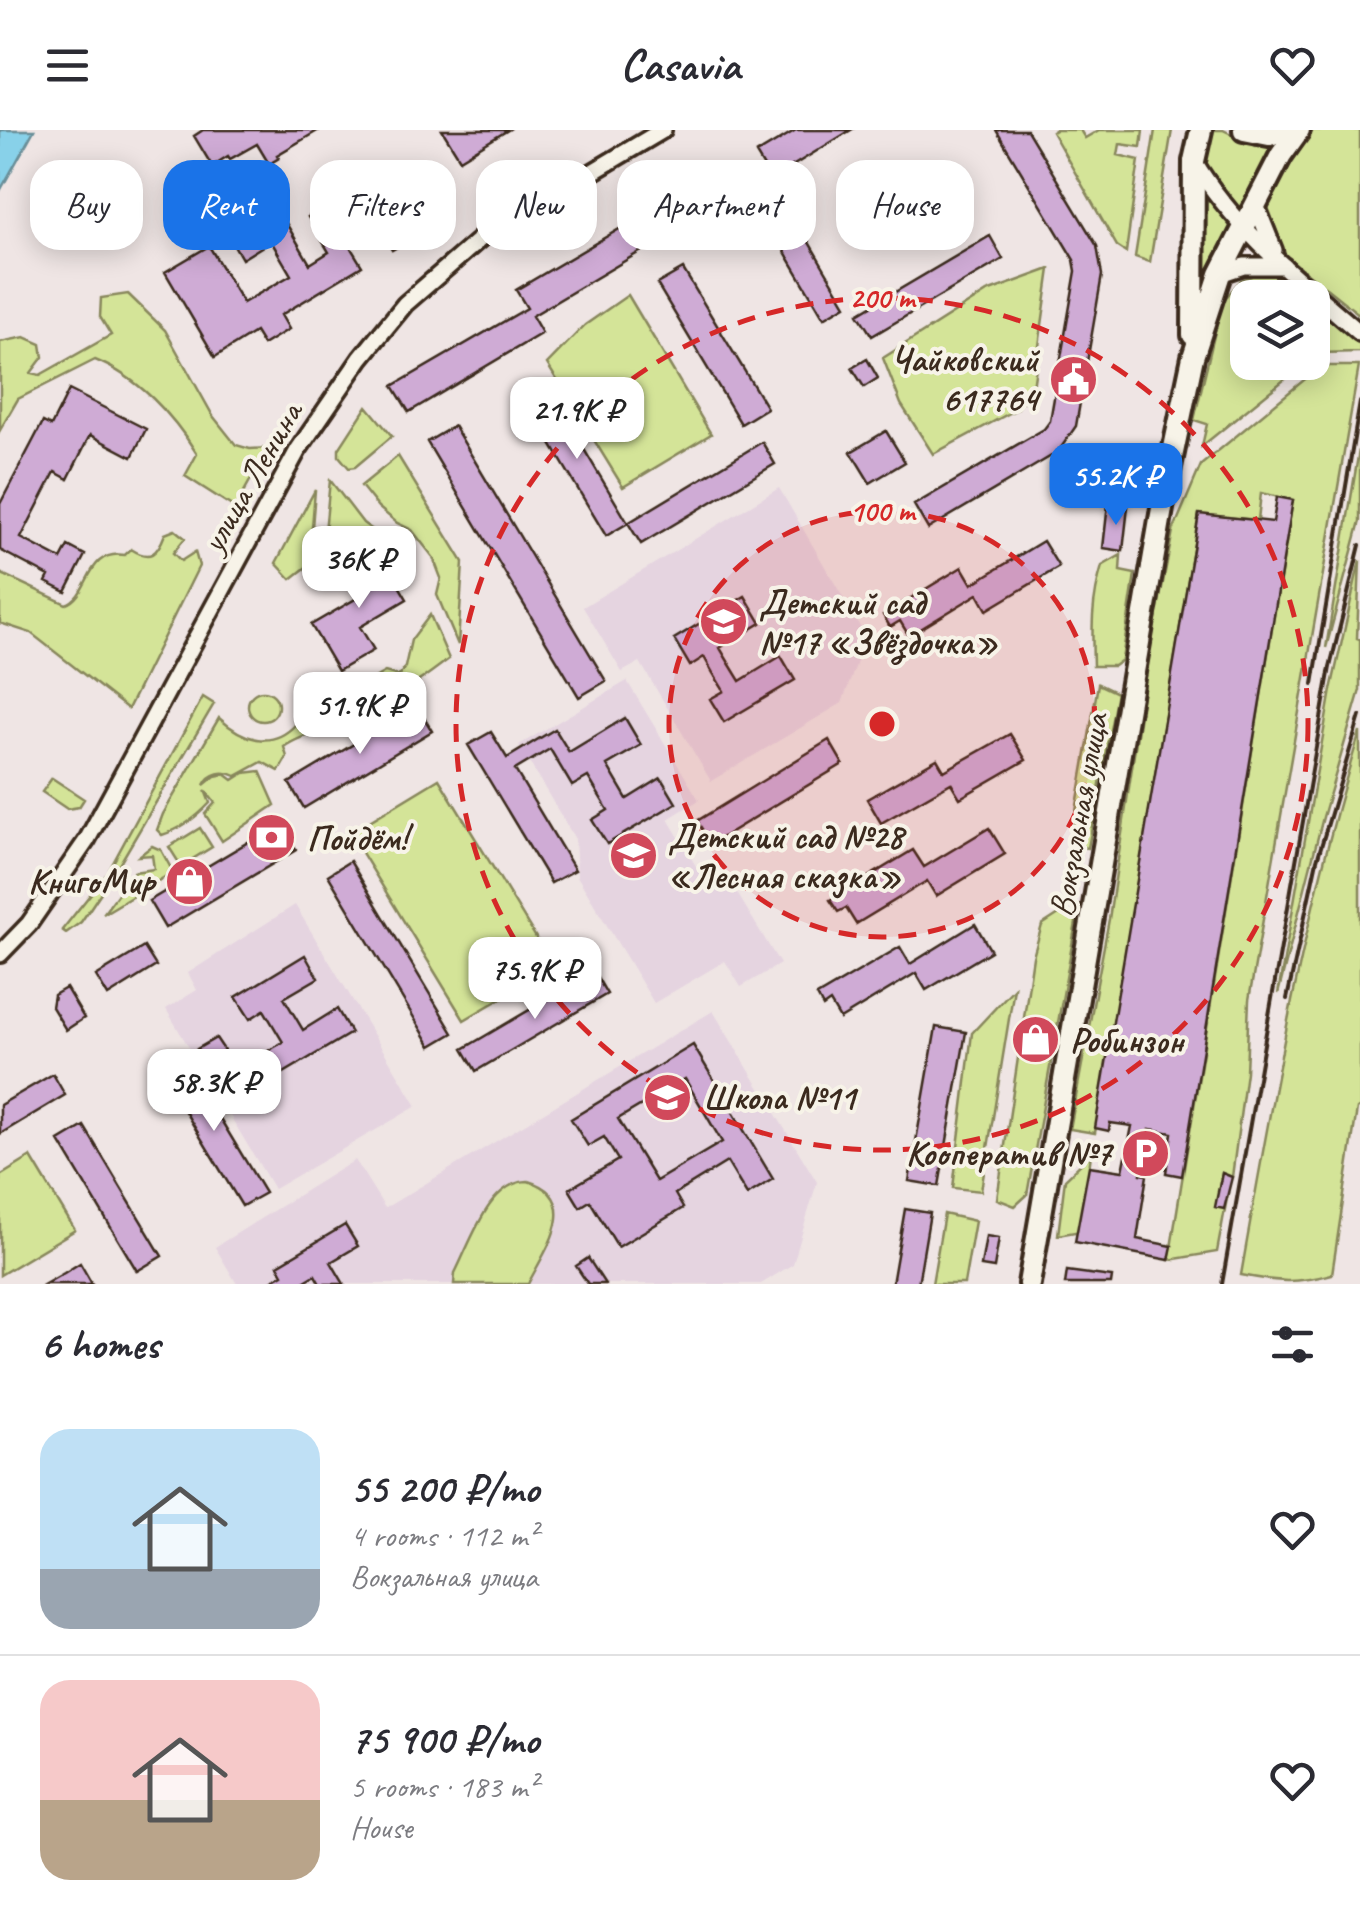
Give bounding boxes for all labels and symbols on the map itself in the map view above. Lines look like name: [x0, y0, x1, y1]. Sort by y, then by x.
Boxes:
text: 200 m: [850, 279, 917, 317]
place label: Чайковский 617764: [890, 337, 1042, 422]
public building icon: Чайковский 617764: [1047, 353, 1099, 405]
pin: 21.9K ₽: [485, 377, 669, 462]
street label: улица Ленина: [189, 392, 314, 562]
pin: 55.2K ₽: [1024, 443, 1208, 528]
text: 100 m: [850, 492, 917, 530]
pin: 36K ₽: [289, 526, 429, 611]
place label: Детский сад №17 «Звёздочка»: [759, 580, 998, 665]
school or university icon: Детский сад №17 «Звёздочка»: [698, 596, 750, 648]
pin: 51.9K ₽: [268, 672, 452, 757]
centre of rings: [864, 706, 900, 742]
street label: Вокзальная улица: [1039, 707, 1119, 920]
bank icon: Пойдём!: [246, 812, 298, 864]
place label: Детский сад №28 «Лесная сказка»: [668, 814, 907, 899]
place label: Пойдём!: [307, 816, 415, 861]
school or university icon: Детский сад №28 «Лесная сказка»: [607, 830, 659, 882]
shop icon: КнигоМир: [164, 855, 216, 907]
place label: КнигоМир: [28, 859, 157, 904]
pin: 75.9K ₽: [443, 937, 627, 1022]
shop icon: Робинзон: [1009, 1014, 1061, 1066]
place label: Робинзон: [1070, 1018, 1186, 1063]
pin: 58.3K ₽: [122, 1049, 306, 1134]
school or university icon: Школа №11: [642, 1071, 694, 1123]
place label: Школа №11: [703, 1075, 859, 1120]
parking icon: Кооператив №7: [1120, 1127, 1172, 1179]
place label: Кооператив №7: [906, 1131, 1114, 1176]

